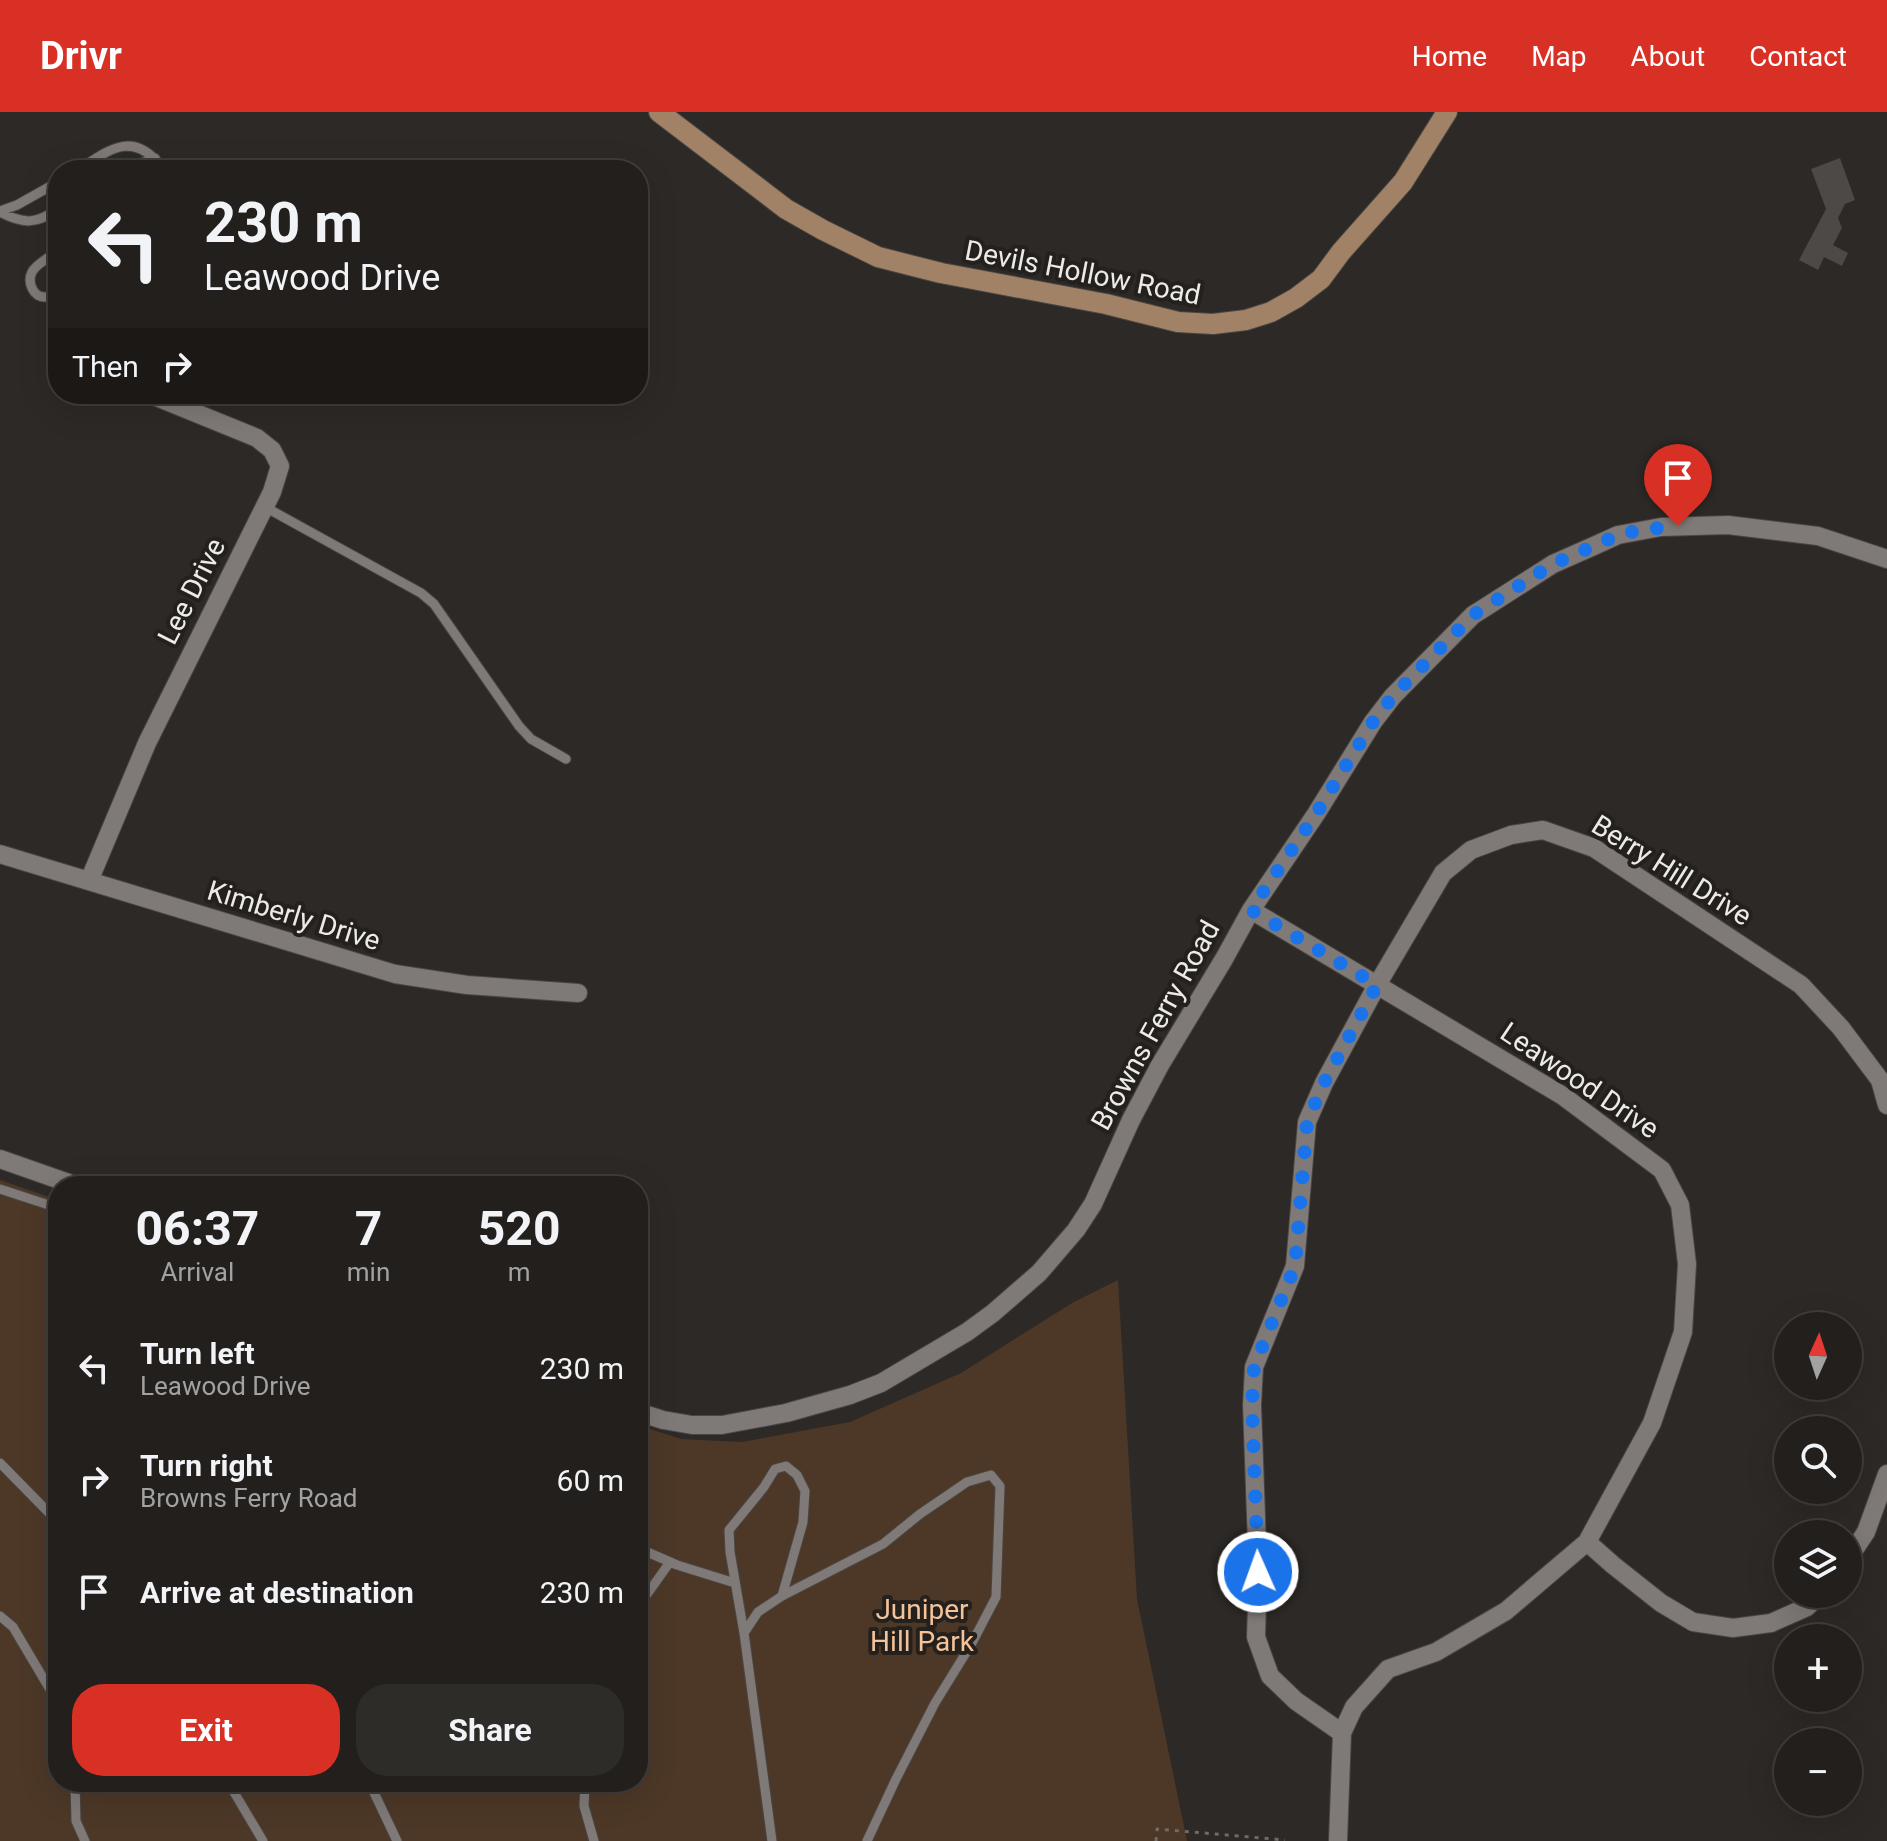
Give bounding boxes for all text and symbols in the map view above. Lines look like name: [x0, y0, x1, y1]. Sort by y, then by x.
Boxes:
text: Drivr: [40, 34, 122, 78]
text: Home: [1412, 40, 1487, 73]
text: Map: [1531, 40, 1587, 73]
text: About: [1631, 40, 1705, 73]
text: Contact: [1749, 40, 1847, 73]
text: 230 m: [204, 190, 363, 256]
icon: left: [72, 192, 176, 296]
street label: Devils Hollow Road: [962, 233, 1204, 312]
text: Leawood Drive: [204, 257, 440, 299]
icon: right: [155, 344, 199, 388]
text: Then: [72, 349, 139, 384]
pin: [1644, 444, 1712, 526]
icon: arrive: [1656, 456, 1700, 500]
street label: Lee Drive: [151, 533, 232, 650]
street label: Berry Hill Drive: [1586, 808, 1758, 933]
street label: Kimberly Drive: [203, 874, 384, 957]
street label: Browns Ferry Road: [1084, 915, 1227, 1136]
street label: Leawood Drive: [1494, 1015, 1665, 1145]
text: 06:37: [136, 1200, 259, 1257]
text: 7: [355, 1200, 382, 1257]
text: 520: [478, 1200, 560, 1257]
text: Arrival: [161, 1257, 234, 1287]
text: min: [347, 1257, 390, 1287]
text: m: [508, 1257, 531, 1287]
north arrow: [1774, 1312, 1862, 1400]
map controls: [1774, 1312, 1862, 1816]
text: Turn left: [140, 1336, 255, 1371]
icon: left: [72, 1346, 116, 1390]
text: 230 m: [540, 1351, 624, 1386]
text: Leawood Drive: [140, 1371, 311, 1401]
button: search: [1774, 1416, 1862, 1504]
text: Turn right: [140, 1448, 273, 1483]
icon: right: [72, 1458, 116, 1502]
text: 60 m: [557, 1463, 624, 1498]
text: Browns Ferry Road: [140, 1483, 358, 1513]
button: layers: [1774, 1520, 1862, 1608]
position arrow: [1216, 1530, 1300, 1614]
icon: arrive: [72, 1570, 116, 1614]
text: Arrive at destination: [140, 1575, 414, 1610]
text: 230 m: [540, 1575, 624, 1610]
park label: Juniper Hill Park: [870, 1593, 975, 1658]
button: +: [1774, 1624, 1862, 1712]
button: Exit: [72, 1684, 340, 1776]
button: Share: [356, 1684, 624, 1776]
button: −: [1774, 1728, 1862, 1816]

